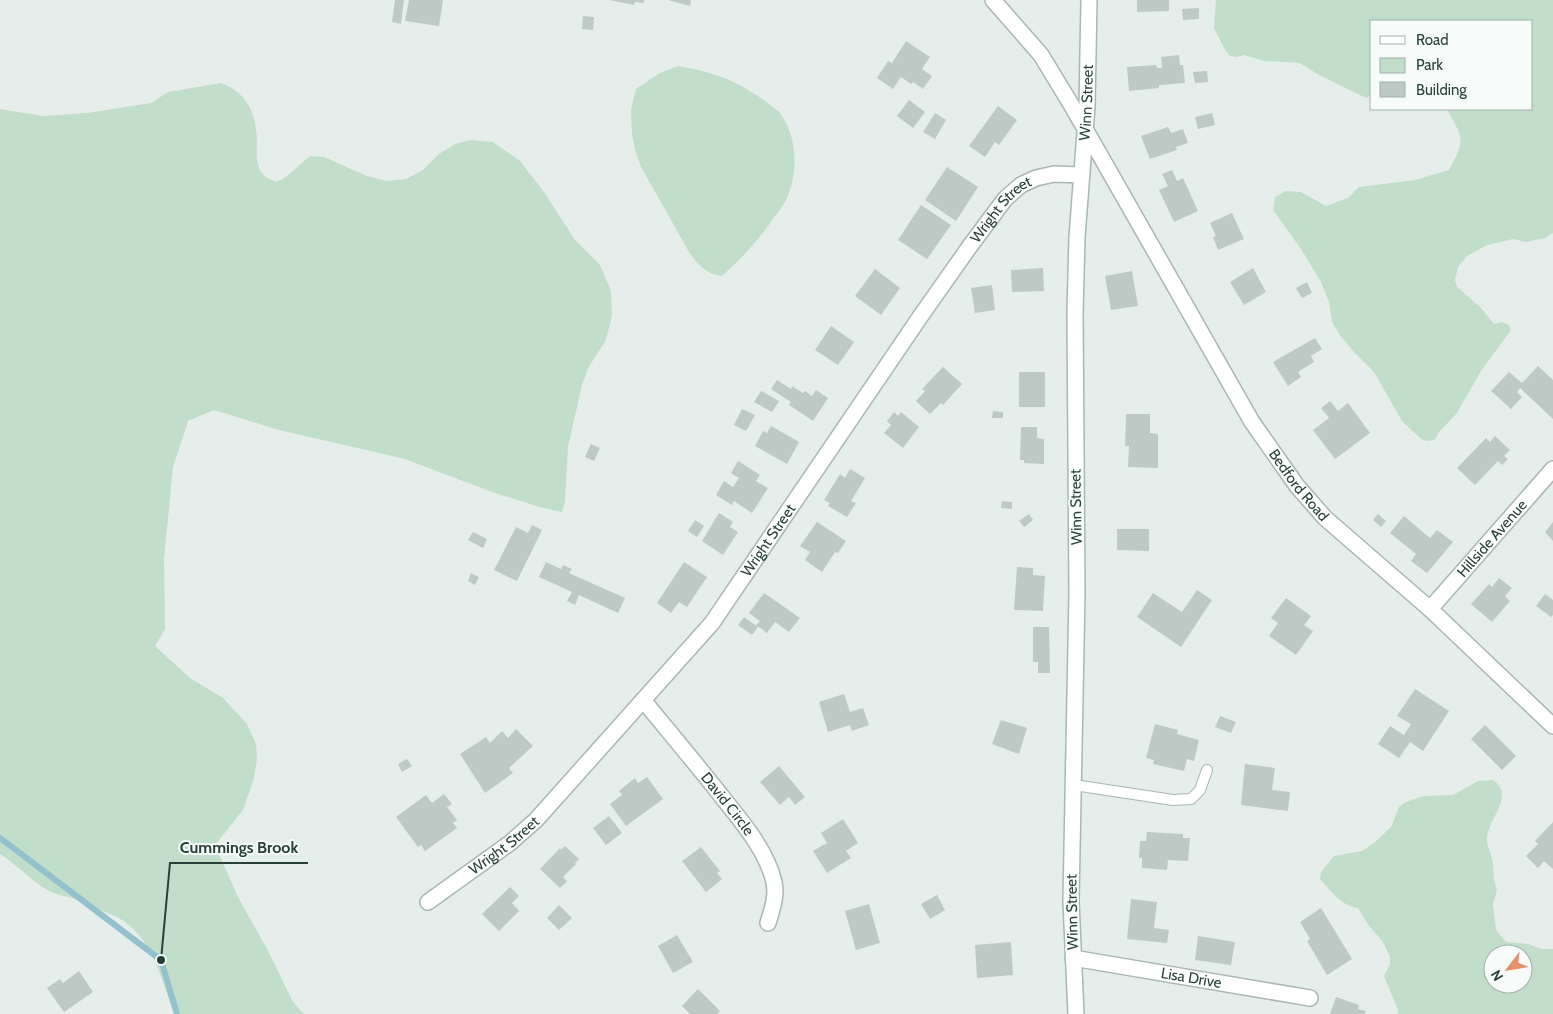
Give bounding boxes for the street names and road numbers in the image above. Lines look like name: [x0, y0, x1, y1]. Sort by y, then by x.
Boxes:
street label: Winn Street: [1075, 64, 1097, 141]
street label: Wright Street: [966, 172, 1034, 246]
street label: Bedford Road: [1265, 446, 1333, 525]
street label: Winn Street: [1066, 469, 1086, 545]
street label: Hillside Avenue: [1453, 496, 1531, 581]
street label: Wright Street: [737, 500, 799, 580]
street label: David Circle: [697, 769, 758, 839]
street label: Wright Street: [466, 812, 543, 878]
street label: Winn Street: [1062, 874, 1082, 950]
street label: Lisa Drive: [1160, 964, 1223, 992]

